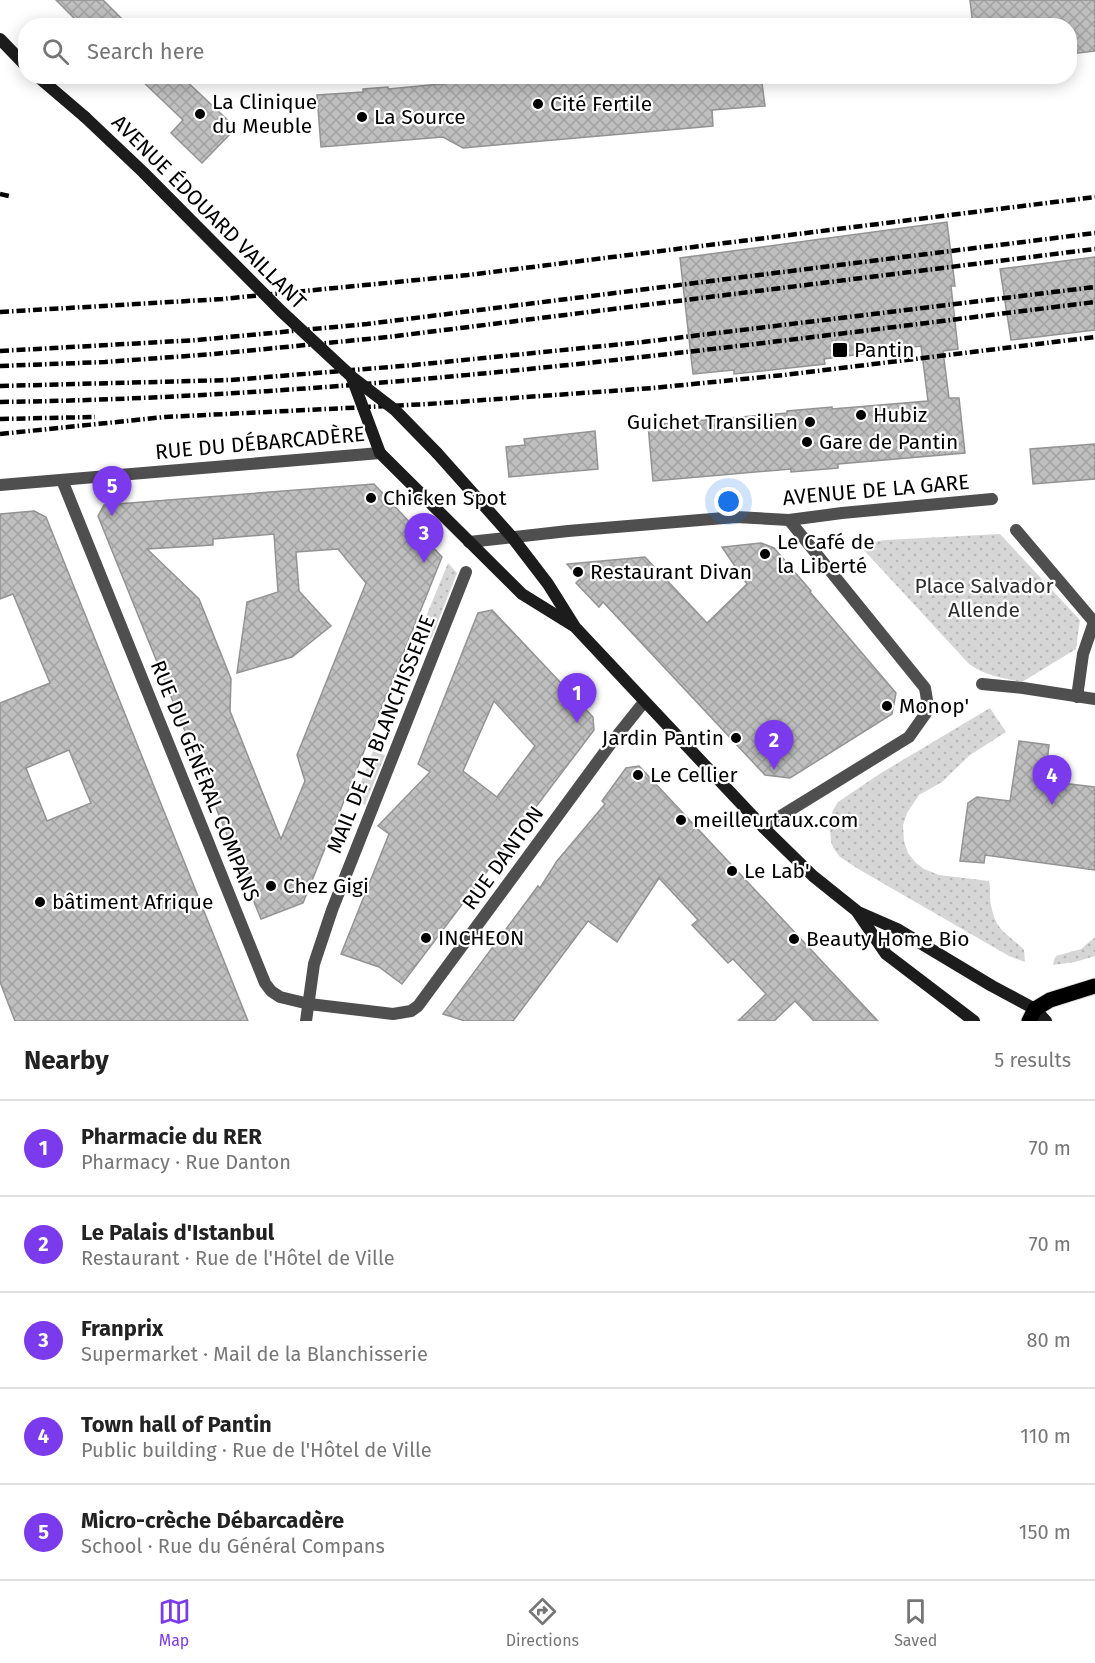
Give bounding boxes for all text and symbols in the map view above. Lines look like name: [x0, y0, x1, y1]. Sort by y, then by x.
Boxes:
search box: [18, 18, 1077, 84]
icon: search: [39, 35, 72, 68]
text: Search here: [87, 38, 205, 65]
place label: La Clinique du Meuble: [212, 89, 317, 139]
place label: Cité Fertile: [550, 91, 652, 117]
marker: Cité Fertile: [531, 97, 545, 111]
place label: La Source: [374, 104, 466, 130]
marker: La Clinique du Meuble: [193, 107, 207, 121]
street label: AVENUE ÉDOUARD VAILLANT: [106, 109, 312, 315]
marker: La Source: [355, 110, 369, 124]
place label: Pantin: [854, 337, 915, 363]
marker: Pantin: [831, 341, 849, 359]
place label: Hubiz: [873, 402, 927, 428]
marker: Hubiz: [854, 408, 868, 422]
place label: Guichet Transilien: [627, 409, 798, 435]
marker: Guichet Transilien: [803, 415, 817, 429]
street label: RUE DU DÉBARCADÈRE: [154, 421, 366, 465]
place label: Gare de Pantin: [819, 429, 958, 455]
marker: Gare de Pantin: [800, 435, 814, 449]
pin: 5: [92, 466, 132, 516]
street label: AVENUE DE LA GARE: [782, 469, 970, 511]
place label: Chicken Spot: [383, 485, 507, 511]
your location: [714, 487, 743, 516]
marker: Chicken Spot: [364, 491, 378, 505]
pin: 3: [404, 514, 444, 563]
place label: Le Café de la Liberté: [777, 529, 875, 579]
marker: Le Café de la Liberté: [758, 547, 772, 561]
place label: Restaurant Divan: [590, 559, 752, 585]
marker: Restaurant Divan: [571, 565, 585, 579]
park label: Place Salvador Allende: [914, 573, 1054, 623]
street label: MAIL DE LA BLANCHISSERIE: [321, 611, 441, 857]
street label: RUE DU GÉNÉRAL COMPANS: [145, 657, 265, 905]
pin: 1: [558, 674, 596, 723]
place label: Monop': [899, 693, 969, 719]
marker: Monop': [880, 699, 894, 713]
pin: 2: [754, 720, 794, 770]
place label: Jardin Pantin: [602, 725, 724, 751]
marker: Jardin Pantin: [729, 731, 743, 745]
pin: 4: [1032, 756, 1072, 805]
place label: Le Cellier: [650, 762, 738, 788]
marker: Le Cellier: [631, 768, 645, 782]
street label: RUE DANTON: [457, 801, 549, 915]
place label: meilleurtaux.com: [693, 807, 858, 833]
marker: meilleurtaux.com: [674, 813, 688, 827]
place label: Le Lab': [744, 858, 809, 884]
marker: Le Lab': [725, 864, 739, 878]
place label: Chez Gigi: [283, 873, 369, 899]
marker: Chez Gigi: [264, 879, 278, 893]
place label: bâtiment Afrique: [52, 889, 213, 915]
marker: bâtiment Afrique: [33, 895, 47, 909]
place label: INCHEON: [438, 925, 524, 951]
place label: Beauty Home Bio: [806, 926, 970, 952]
marker: INCHEON: [419, 931, 433, 945]
marker: Beauty Home Bio: [787, 932, 801, 946]
text: Nearby: [24, 1045, 109, 1076]
text: 5 results: [994, 1048, 1071, 1072]
text: Pharmacie du RER: [81, 1123, 262, 1150]
text: 1: [39, 1136, 48, 1160]
text: 70 m: [1029, 1136, 1071, 1160]
text: Pharmacy · Rue Danton: [81, 1150, 291, 1174]
text: Le Palais d'Istanbul: [81, 1219, 274, 1246]
text: 2: [38, 1232, 49, 1256]
text: 70 m: [1029, 1232, 1071, 1256]
text: Restaurant · Rue de l'Hôtel de Ville: [81, 1246, 395, 1270]
text: Franprix: [81, 1315, 163, 1342]
text: 3: [38, 1328, 49, 1352]
text: 80 m: [1026, 1328, 1071, 1352]
text: Supermarket · Mail de la Blanchisserie: [81, 1342, 428, 1366]
text: Town hall of Pantin: [81, 1411, 272, 1438]
text: 4: [38, 1424, 49, 1448]
text: 110 m: [1020, 1424, 1071, 1448]
text: Public building · Rue de l'Hôtel de Ville: [81, 1438, 432, 1462]
text: Micro-crèche Débarcadère: [81, 1507, 344, 1534]
text: 5: [38, 1520, 49, 1544]
text: 150 m: [1019, 1520, 1071, 1544]
text: School · Rue du Général Compans: [81, 1534, 385, 1558]
tab: Map: [158, 1595, 191, 1650]
tab: Directions: [506, 1595, 579, 1650]
tab: Saved: [894, 1595, 937, 1650]

